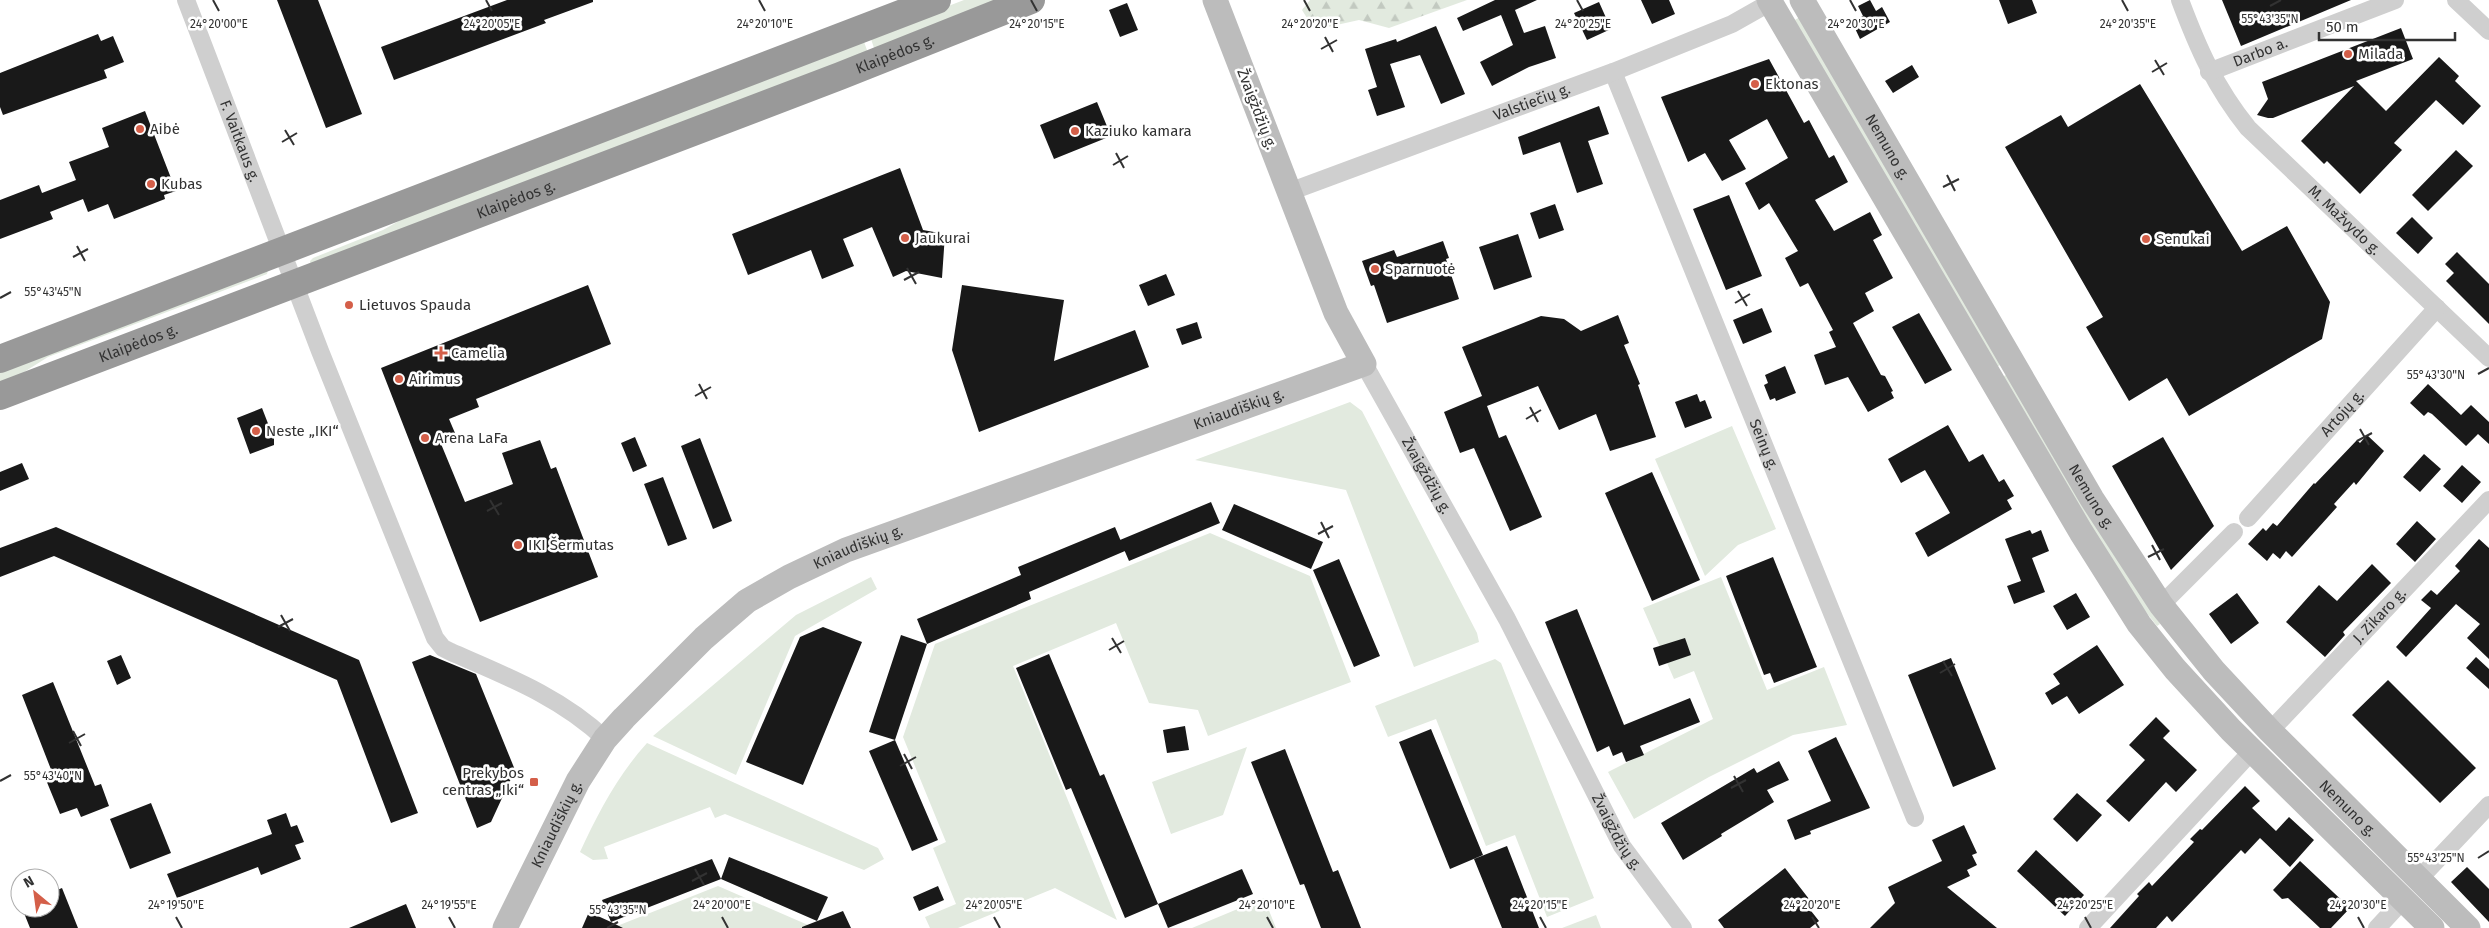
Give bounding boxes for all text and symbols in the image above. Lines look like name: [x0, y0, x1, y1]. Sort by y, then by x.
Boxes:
scale bar: [2319, 10, 2455, 42]
text: 55°43'35"N: [2241, 12, 2299, 26]
text: 24°20'00"E: [190, 17, 248, 31]
text: 24°20'05"E: [464, 17, 520, 31]
text: 24°20'10"E: [737, 17, 793, 31]
text: 24°20'15"E: [1009, 17, 1065, 31]
text: 24°20'20"E: [1281, 17, 1339, 31]
text: 24°20'25"E: [1555, 17, 1611, 31]
text: 24°20'30"E: [1827, 17, 1885, 31]
text: 24°20'35"E: [2100, 17, 2156, 31]
text: 50 m: [2326, 18, 2359, 36]
street label: Klaipėdos g.: [853, 30, 937, 78]
street label: Darbo a.: [2230, 33, 2290, 71]
place label: Milada: [2358, 45, 2404, 63]
marker: Milada: [2342, 48, 2354, 60]
street label: Žvaigždžių g.: [1233, 66, 1281, 152]
place label: Ektonas: [1765, 75, 1818, 93]
marker: Ektonas: [1749, 78, 1761, 90]
street label: Valstiečių g.: [1491, 80, 1573, 124]
street label: F. Vaitkaus g.: [216, 98, 264, 185]
street label: Nemuno g.: [1861, 111, 1914, 183]
place label: Aibė: [150, 120, 180, 138]
place label: Kaziuko kamara: [1085, 122, 1192, 140]
marker: Aibė: [134, 123, 146, 135]
marker: Kaziuko kamara: [1069, 125, 1081, 137]
place label: Kubas: [161, 175, 202, 193]
street label: Klaipėdos g.: [474, 176, 558, 223]
marker: Kubas: [145, 178, 157, 190]
street label: M. Mažvydo g.: [2304, 181, 2385, 259]
place label: Jaukurai: [915, 229, 970, 247]
place label: Senukai: [2156, 230, 2210, 248]
marker: Jaukurai: [899, 232, 911, 244]
marker: Senukai: [2140, 233, 2152, 245]
place label: Sparnuotė: [1385, 260, 1456, 278]
marker: Sparnuotė: [1369, 263, 1381, 275]
text: 55°43'45"N: [24, 285, 82, 299]
place label: Lietuvos Spauda: [359, 296, 471, 314]
marker: Lietuvos Spauda: [343, 299, 355, 311]
street label: Klaipėdos g.: [96, 320, 180, 366]
place label: Camelia: [451, 344, 505, 362]
marker: Camelia: [435, 347, 447, 359]
text: 55°43'30"N: [2407, 368, 2465, 382]
place label: Airimus: [409, 370, 460, 388]
marker: Airimus: [393, 373, 405, 385]
street label: Kniaudiškių g.: [1191, 384, 1287, 434]
street label: Artojų g.: [2317, 386, 2368, 440]
street label: Seinų g.: [1745, 416, 1782, 473]
place label: Neste „IKI“: [266, 422, 339, 440]
marker: Neste „IKI“: [250, 425, 262, 437]
place label: Arena LaFa: [435, 429, 508, 447]
marker: Arena LaFa: [419, 432, 431, 444]
street label: Žvaigždžių g.: [1398, 434, 1455, 517]
street label: Nemuno g.: [2065, 461, 2118, 533]
street label: Kniaudiškių g.: [810, 521, 905, 573]
place label: IKI Šermutas: [528, 536, 614, 554]
marker: IKI Šermutas: [512, 539, 524, 551]
street label: J. Zikaro g.: [2349, 584, 2410, 647]
place label: Prekybos centras „Iki“: [442, 764, 524, 799]
text: 55°43'40"N: [24, 769, 82, 783]
marker: Prekybos centras „Iki“: [528, 776, 540, 788]
street label: Nemuno g.: [2316, 776, 2380, 840]
street label: Kniaudiškių g.: [527, 778, 586, 871]
street label: Žvaigždžių g.: [1588, 791, 1646, 874]
text: 55°43'25"N: [2407, 851, 2465, 865]
north arrow: [10, 868, 60, 918]
text: N: [21, 872, 37, 892]
text: 24°19'50"E: [148, 898, 204, 912]
text: 24°19'55"E: [421, 898, 477, 912]
text: 24°20'00"E: [693, 898, 751, 912]
text: 24°20'05"E: [966, 898, 1022, 912]
text: 24°20'10"E: [1239, 898, 1295, 912]
text: 24°20'15"E: [1512, 898, 1568, 912]
text: 24°20'20"E: [1783, 898, 1841, 912]
text: 24°20'25"E: [2057, 898, 2113, 912]
text: 24°20'30"E: [2329, 898, 2387, 912]
text: 55°43'35"N: [589, 903, 647, 917]

